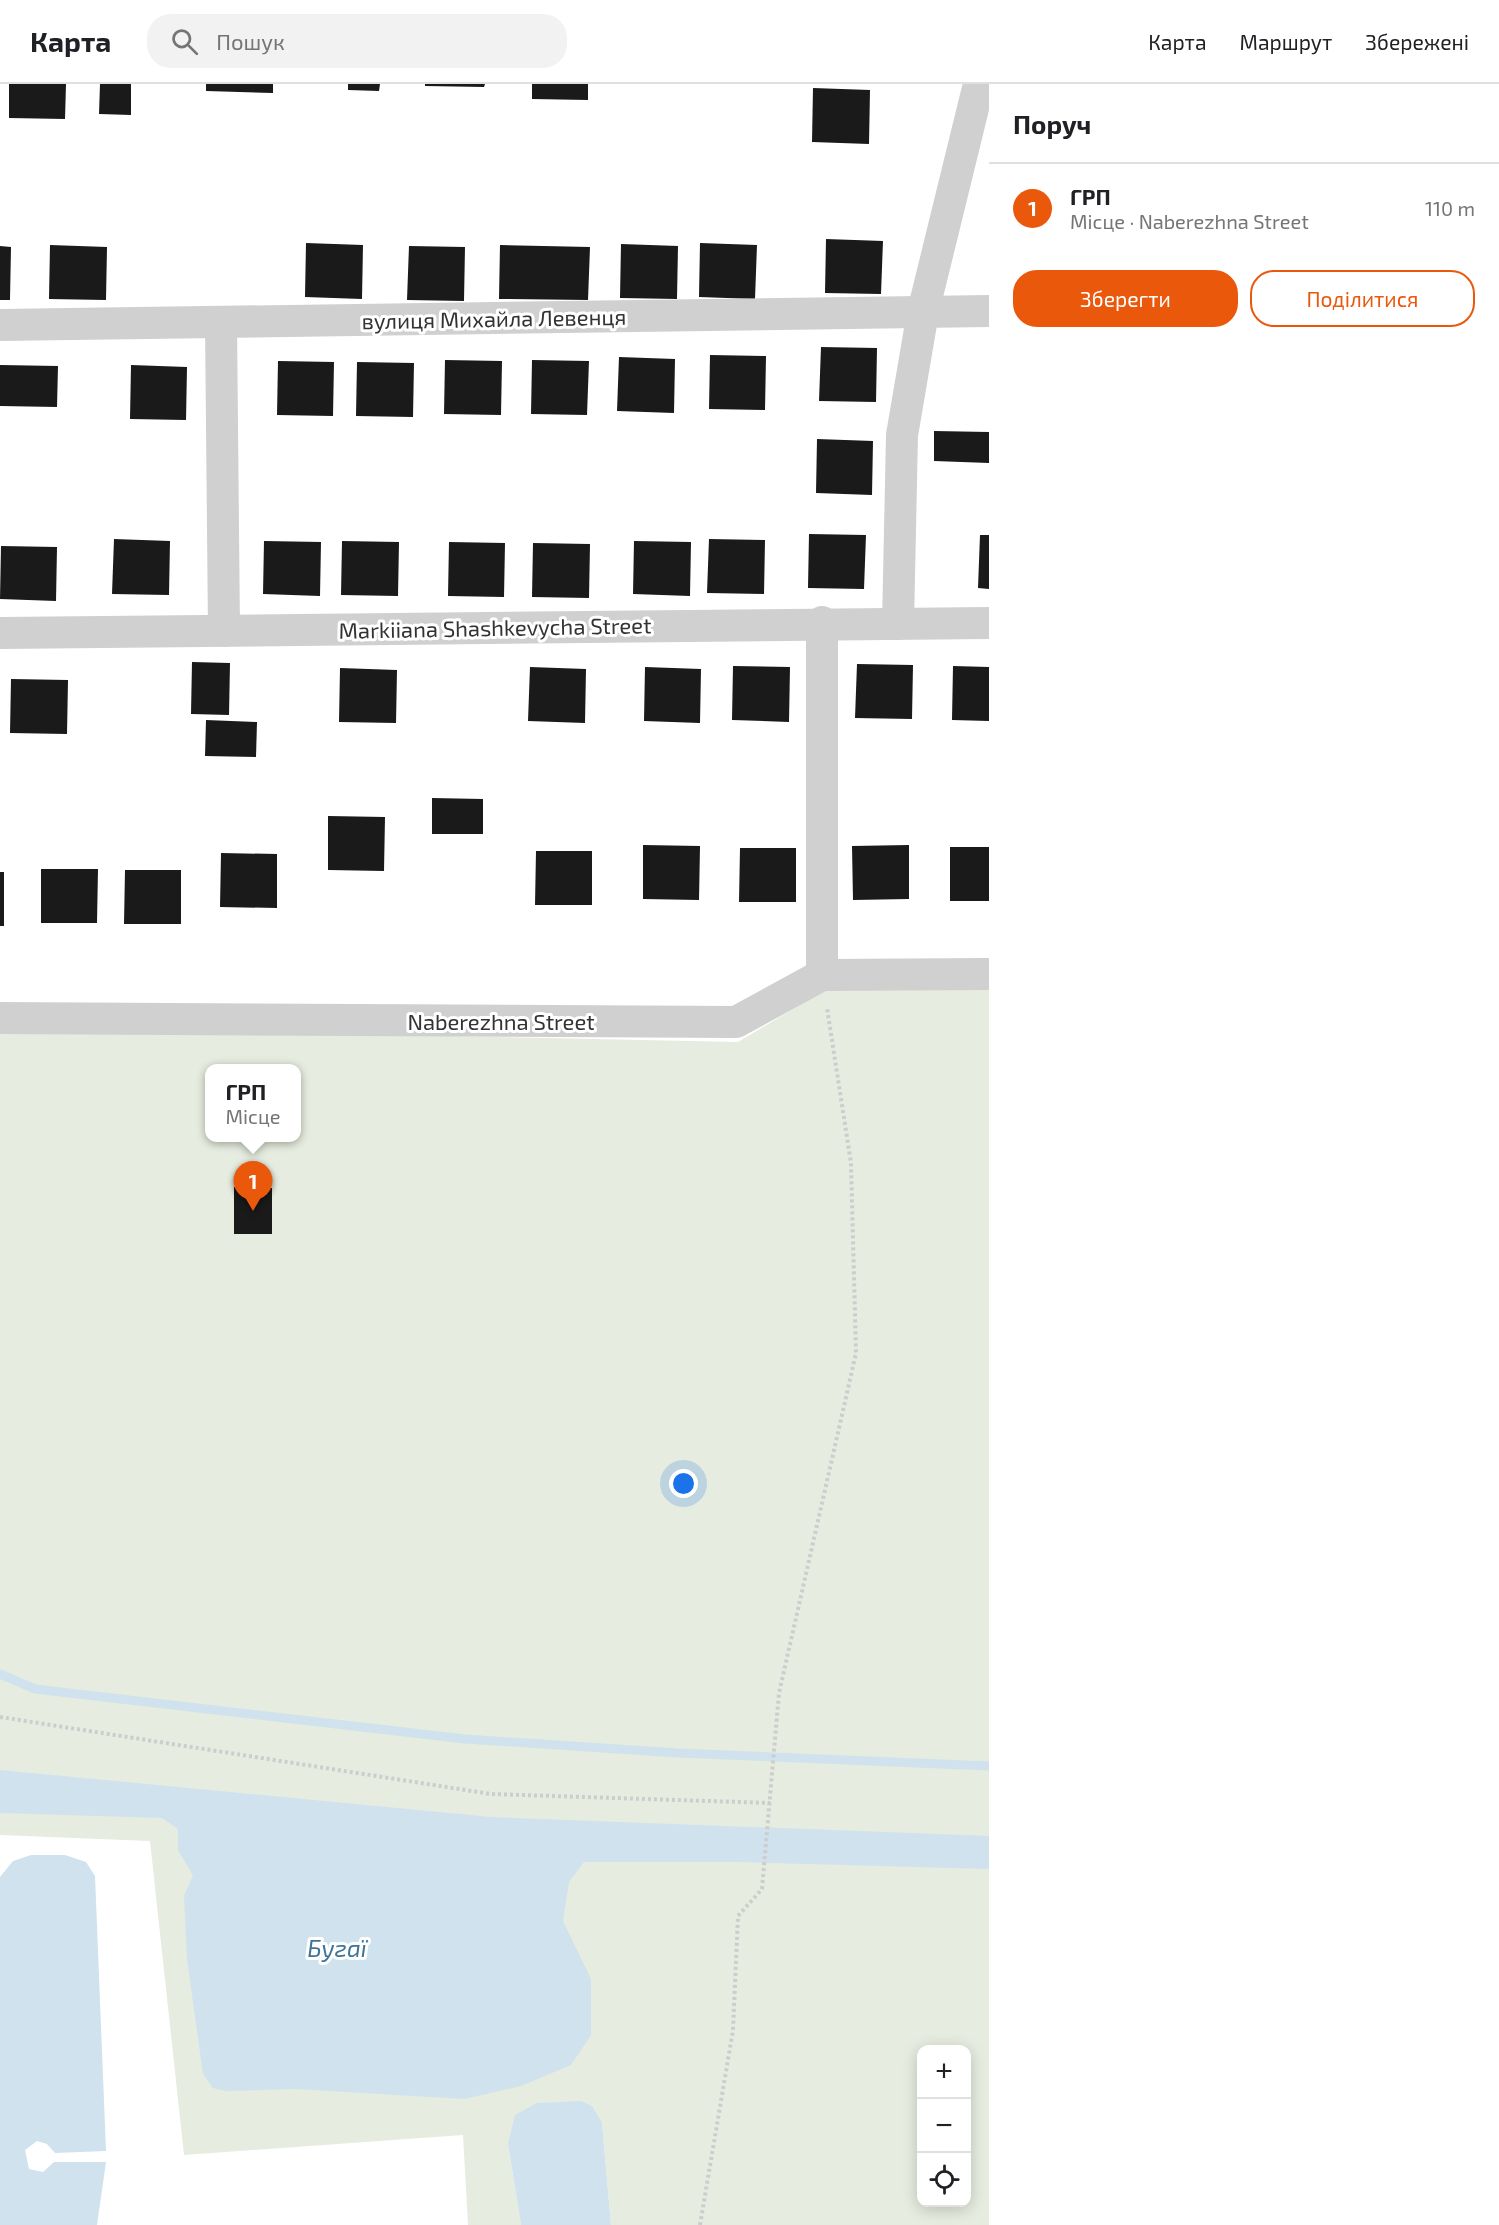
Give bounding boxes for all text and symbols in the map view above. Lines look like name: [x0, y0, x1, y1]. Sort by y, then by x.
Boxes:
search box: [147, 14, 567, 68]
text: Карта: [30, 24, 111, 58]
icon: search: [168, 25, 201, 58]
text: Пошук: [216, 28, 285, 54]
text: Карта: [1148, 29, 1207, 54]
text: Маршрут: [1240, 29, 1332, 54]
text: Збережені: [1365, 29, 1469, 54]
text: Поруч: [1013, 108, 1091, 139]
text: ГРП: [1070, 183, 1111, 209]
text: 1: [1028, 196, 1037, 220]
text: 110 m: [1425, 196, 1475, 220]
text: Місце · Naberezhna Street: [1070, 209, 1309, 233]
button: Зберегти: [1013, 270, 1238, 327]
button: Поділитися: [1250, 270, 1475, 327]
street label: вулиця Михайла Левенця: [361, 303, 627, 334]
street label: Markiiana Shashkevycha Street: [338, 611, 652, 643]
street label: Naberezhna Street: [407, 1008, 595, 1034]
popup: [205, 1064, 301, 1142]
text: ГРП: [226, 1078, 266, 1104]
text: Місце: [226, 1104, 281, 1128]
pin: 1: [234, 1162, 272, 1211]
your location: [669, 1469, 698, 1498]
water label: Бугаї: [307, 1933, 369, 1962]
map controls: [917, 2045, 971, 2207]
button: +: [917, 2045, 971, 2099]
button: −: [917, 2099, 971, 2153]
button: locate: [917, 2153, 971, 2207]

